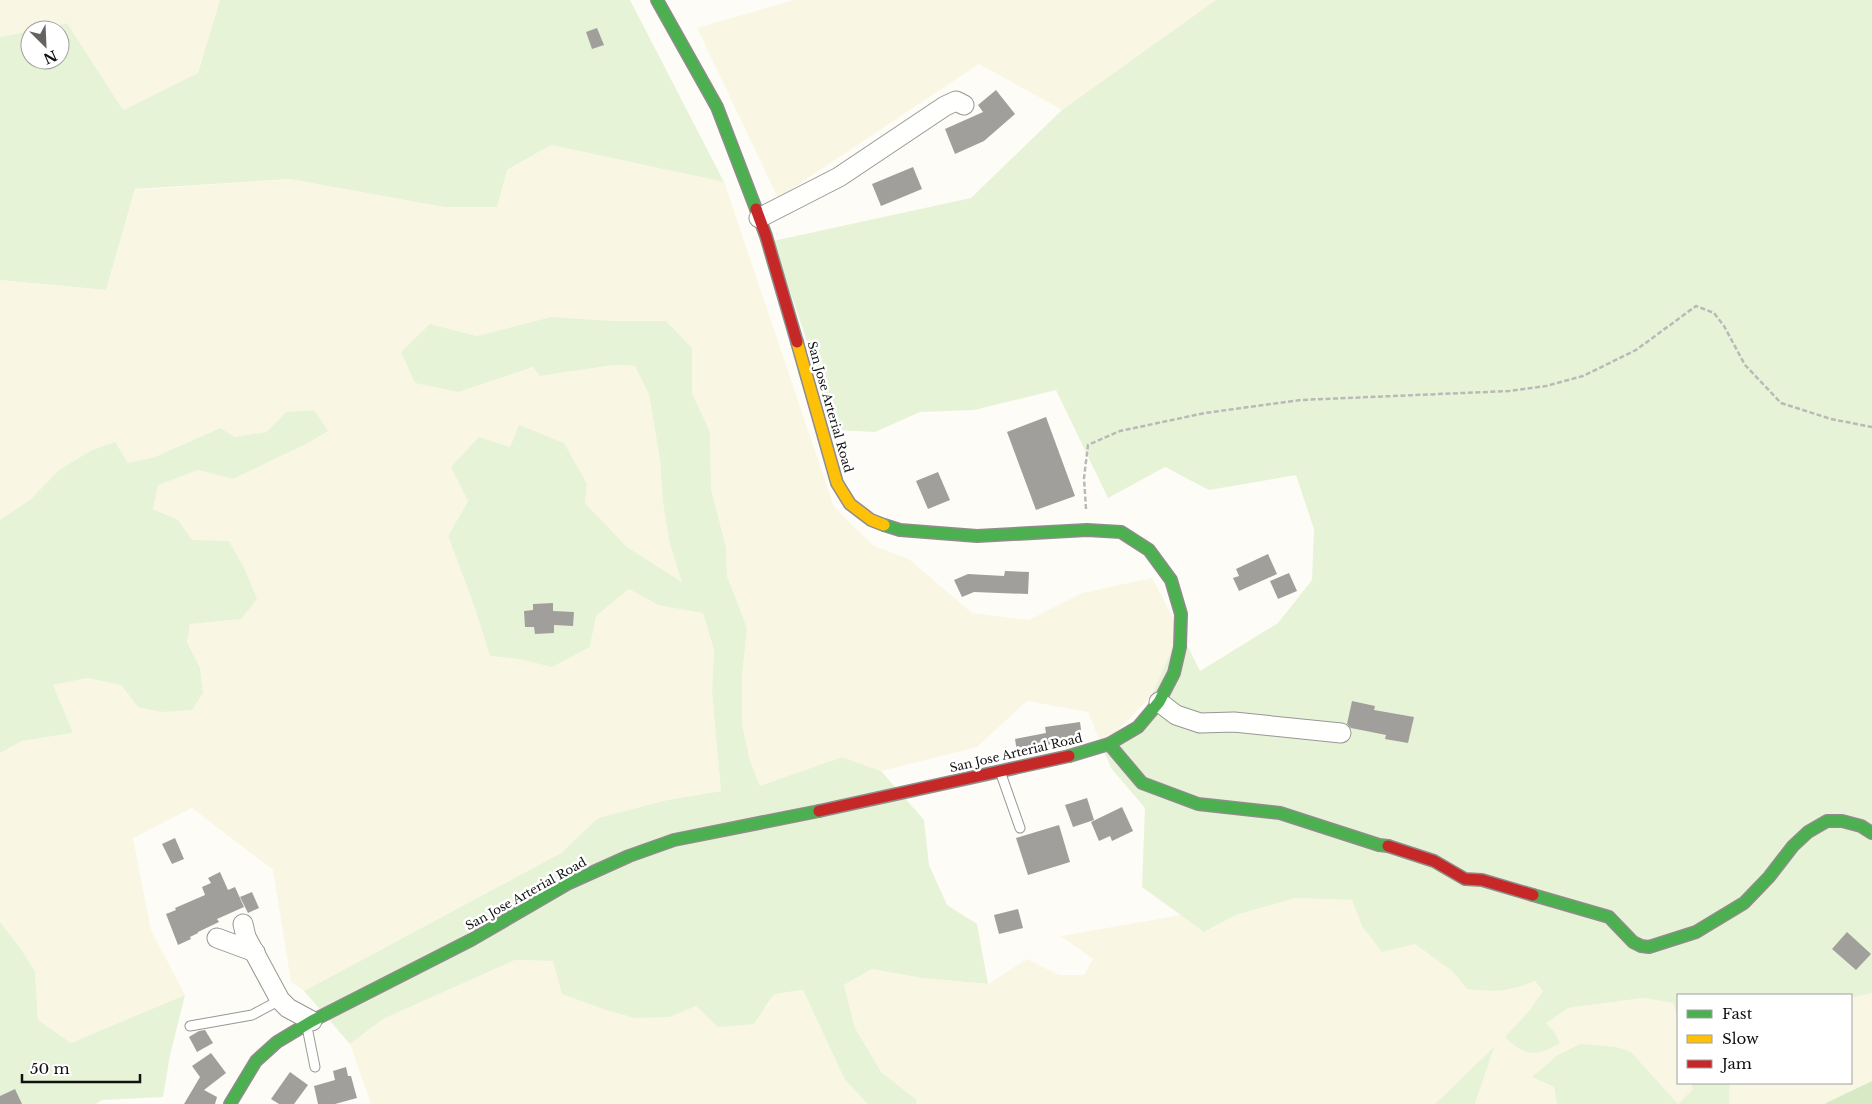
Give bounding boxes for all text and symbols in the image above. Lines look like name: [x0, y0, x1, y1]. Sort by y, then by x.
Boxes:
north arrow: [20, 20, 70, 70]
text: N: [41, 46, 60, 68]
street label: San Jose Arterial Road: [805, 340, 856, 474]
street label: San Jose Arterial Road: [948, 730, 1084, 775]
street label: San Jose Arterial Road: [463, 854, 589, 933]
legend: [1677, 994, 1852, 1084]
text: Fast: [1722, 1004, 1753, 1023]
text: Slow: [1722, 1029, 1759, 1048]
scale bar: [22, 1052, 140, 1084]
text: Jam: [1720, 1054, 1752, 1073]
text: 50 m: [30, 1059, 70, 1078]

